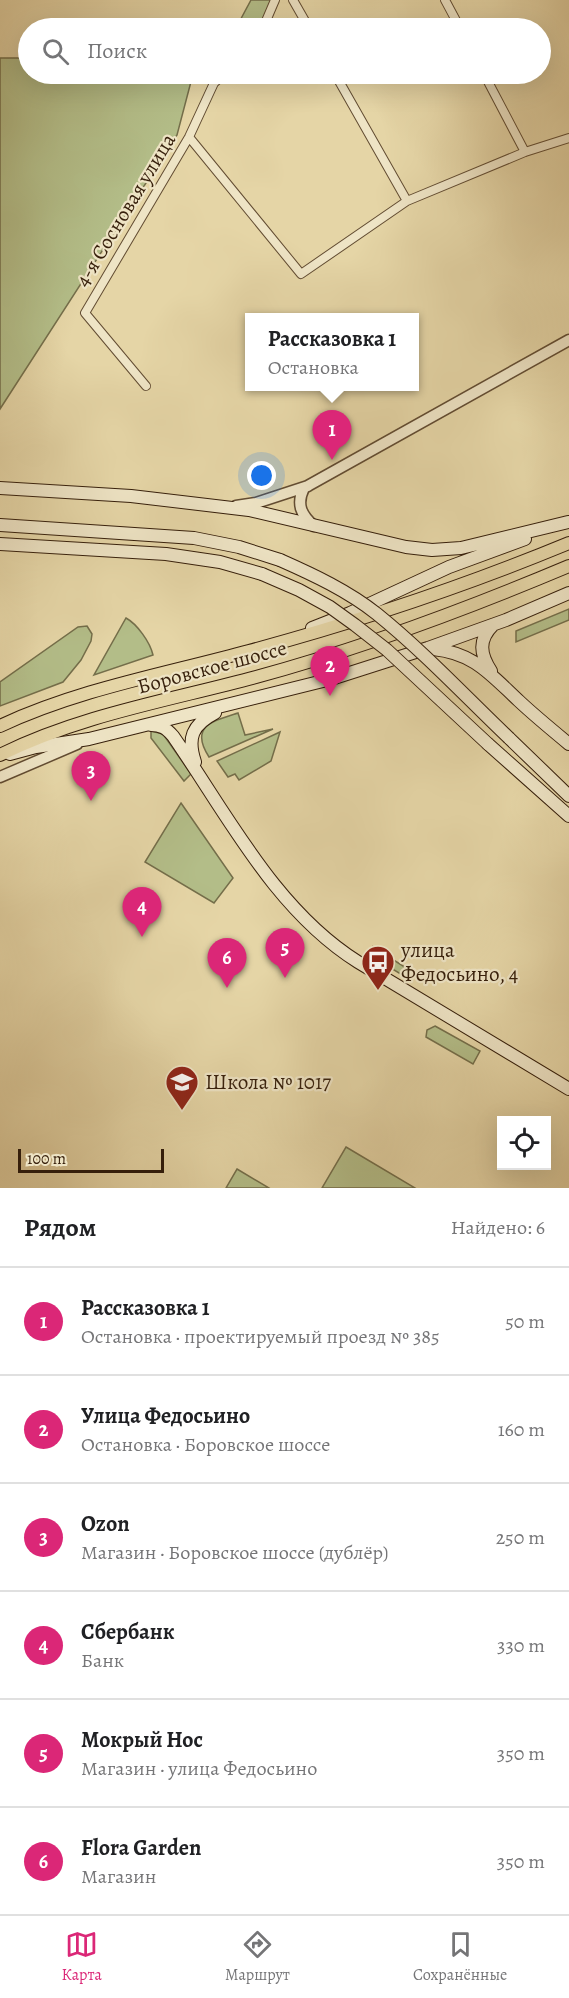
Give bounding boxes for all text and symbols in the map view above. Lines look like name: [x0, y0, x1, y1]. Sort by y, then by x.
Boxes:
search box: [18, 18, 551, 84]
icon: search: [39, 35, 72, 68]
text: Поиск: [87, 36, 147, 66]
street label: 4-я Сосновая улица: [68, 128, 182, 292]
popup: [245, 313, 419, 391]
text: Рассказовка 1: [268, 324, 396, 354]
text: Остановка: [268, 354, 359, 381]
pin: 1: [312, 410, 352, 460]
your location: [247, 461, 276, 490]
street label: Боровское шоссе: [134, 634, 290, 700]
pin: 2: [310, 646, 350, 696]
pin: 3: [72, 752, 110, 801]
pin: 4: [122, 888, 162, 937]
pin: 5: [266, 928, 304, 978]
place label: улица Федосьино, 4: [400, 936, 518, 988]
pin: 6: [208, 938, 246, 988]
bus stop icon: улица Федосьино, 4: [360, 944, 396, 991]
school or university icon: Школа № 1017: [164, 1064, 200, 1111]
place label: Школа № 1017: [205, 1068, 331, 1096]
map controls: [497, 1116, 551, 1170]
button: locate: [497, 1116, 551, 1170]
scale bar: [18, 1146, 164, 1174]
text: 100 m: [27, 1148, 66, 1170]
text: Рядом: [24, 1210, 96, 1245]
text: Найдено: 6: [451, 1214, 545, 1241]
text: Рассказовка 1: [81, 1293, 210, 1323]
text: 1: [40, 1308, 47, 1335]
text: 50 m: [505, 1308, 545, 1335]
text: Остановка · проектируемый проезд № 385: [81, 1323, 440, 1350]
text: Улица Федосьино: [81, 1401, 250, 1431]
text: 2: [39, 1416, 48, 1443]
text: 160 m: [498, 1416, 545, 1443]
text: Остановка · Боровское шоссе: [81, 1431, 330, 1458]
text: Ozon: [81, 1509, 130, 1539]
text: 3: [39, 1524, 48, 1551]
text: 250 m: [496, 1524, 545, 1551]
text: Магазин · Боровское шоссе (дублёр): [81, 1539, 389, 1566]
text: Сбербанк: [81, 1617, 175, 1647]
text: 4: [39, 1632, 48, 1659]
text: 330 m: [497, 1632, 545, 1659]
text: Банк: [81, 1647, 124, 1674]
text: Мокрый Нос: [81, 1725, 203, 1755]
text: 5: [39, 1740, 48, 1767]
text: 350 m: [497, 1740, 545, 1767]
text: Магазин · улица Федосьино: [81, 1755, 317, 1782]
text: Flora Garden: [81, 1833, 201, 1863]
text: 6: [39, 1848, 48, 1875]
text: 350 m: [497, 1848, 545, 1875]
text: Магазин: [81, 1863, 156, 1890]
tab: Карта: [62, 1928, 102, 1986]
tab: Маршрут: [225, 1928, 290, 1986]
tab: Сохранённые: [413, 1928, 507, 1986]

